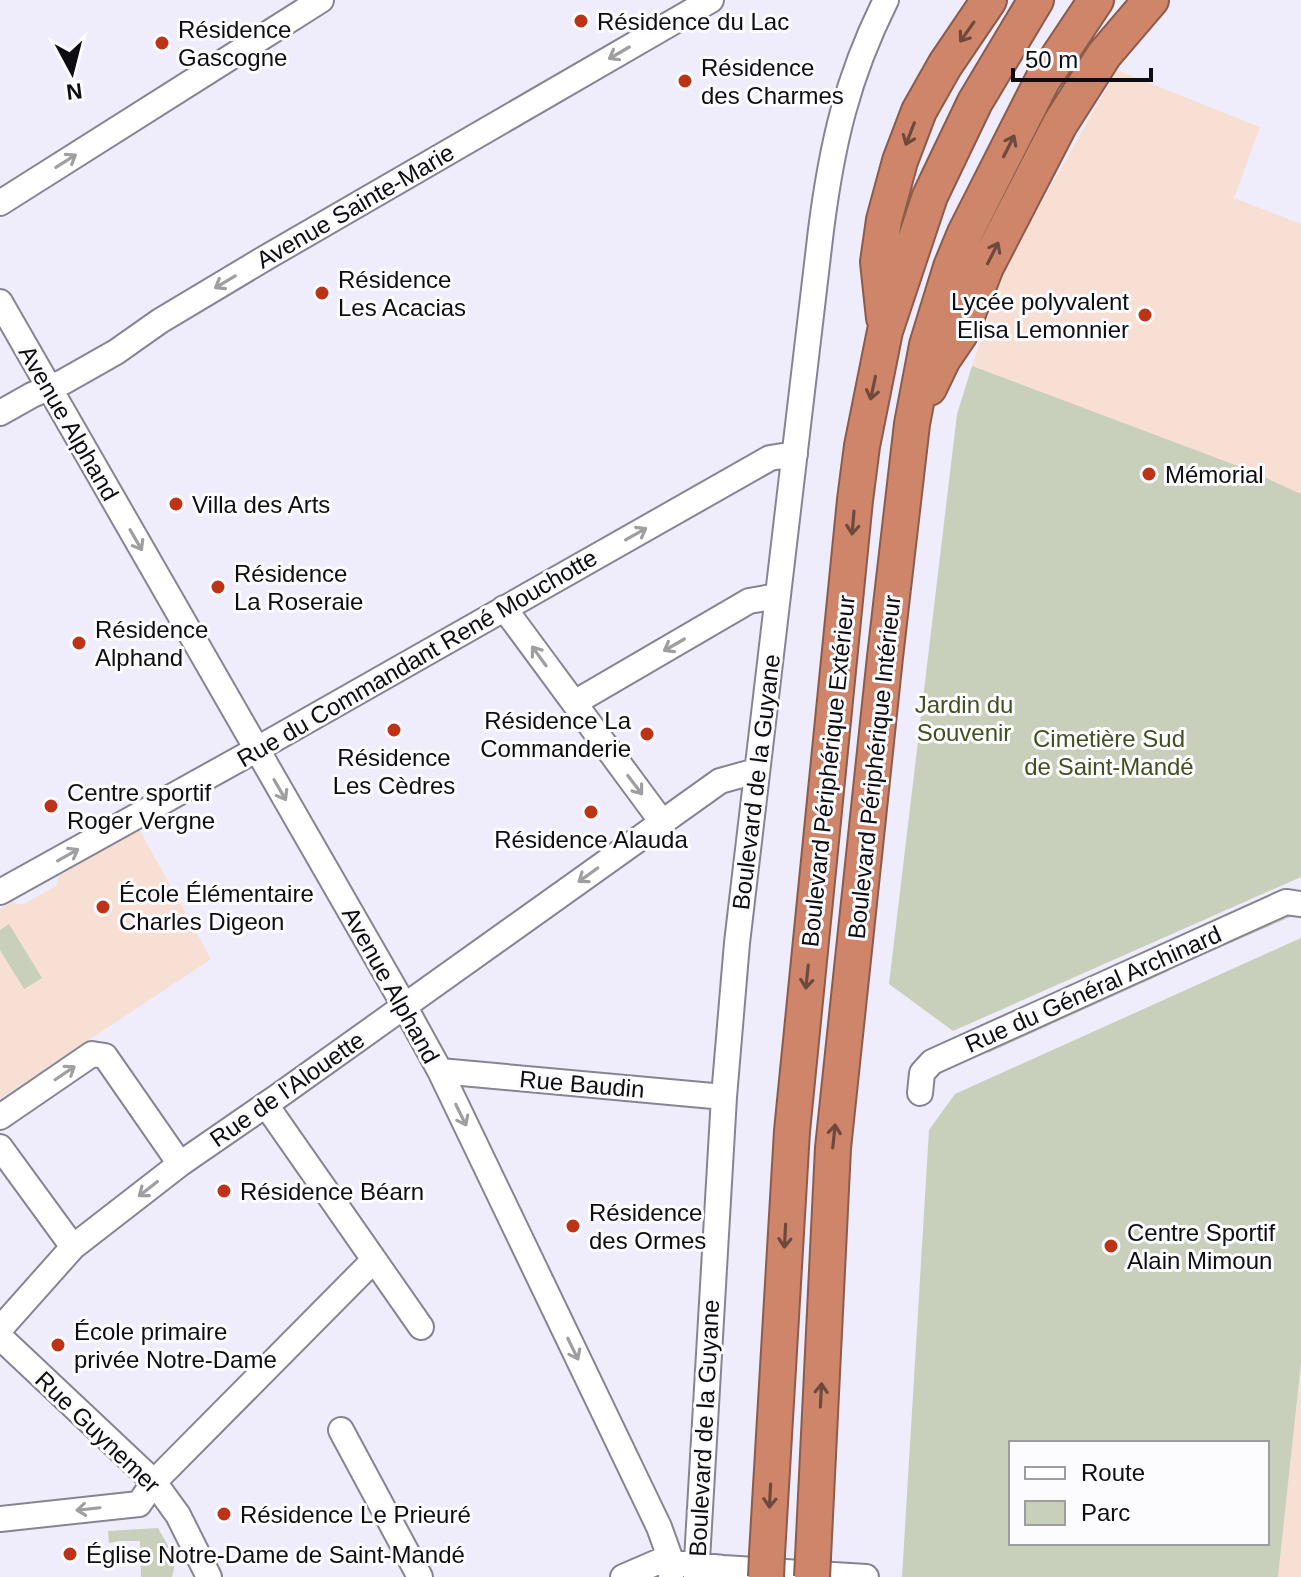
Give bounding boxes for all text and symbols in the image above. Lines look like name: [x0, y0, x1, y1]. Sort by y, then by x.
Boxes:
place label: Résidence du Lac: [597, 8, 789, 35]
marker: Résidence du Lac: [572, 12, 590, 30]
place label: Résidence Gascogne: [178, 16, 291, 71]
one-way arrow: [959, 21, 975, 43]
north arrow: [32, 32, 112, 112]
scale bar: [1013, 32, 1151, 82]
marker: Résidence Gascogne: [153, 34, 171, 52]
one-way arrow: [608, 45, 631, 61]
text: 50 m: [1025, 46, 1078, 73]
place label: Résidence des Charmes: [701, 54, 844, 109]
marker: Résidence des Charmes: [676, 72, 694, 90]
text: N: [65, 78, 84, 105]
one-way arrow: [902, 121, 916, 146]
one-way arrow: [1002, 135, 1017, 159]
street label: Avenue Sainte-Marie: [251, 138, 459, 274]
one-way arrow: [54, 153, 77, 169]
one-way arrow: [986, 242, 1002, 266]
place label: Résidence Les Acacias: [338, 266, 466, 321]
one-way arrow: [214, 274, 237, 290]
marker: Résidence Les Acacias: [313, 284, 331, 302]
place label: Lycée polyvalent Elisa Lemonnier: [951, 288, 1129, 343]
marker: Lycée polyvalent Elisa Lemonnier: [1136, 306, 1154, 324]
street label: Avenue Alphand: [14, 341, 124, 505]
one-way arrow: [865, 375, 880, 401]
place label: Mémorial: [1165, 461, 1264, 488]
marker: Mémorial: [1140, 465, 1158, 483]
place label: Villa des Arts: [192, 491, 330, 518]
marker: Villa des Arts: [167, 495, 185, 513]
one-way arrow: [845, 509, 860, 536]
one-way arrow: [624, 526, 647, 542]
one-way arrow: [128, 528, 144, 551]
street label: Rue du Commandant René Mouchotte: [232, 544, 602, 772]
place label: Résidence La Roseraie: [234, 560, 363, 615]
marker: Résidence La Roseraie: [209, 578, 227, 596]
street label: Boulevard Périphérique Extérieur: [796, 594, 860, 948]
street label: Boulevard Périphérique Intérieur: [843, 594, 905, 940]
place label: Résidence Alphand: [95, 616, 208, 671]
marker: Résidence Alphand: [70, 634, 88, 652]
one-way arrow: [663, 637, 686, 653]
one-way arrow: [531, 645, 548, 667]
street label: Boulevard de la Guyane: [727, 653, 785, 911]
park label: Jardin du Souvenir: [915, 691, 1013, 746]
place label: Résidence La Commanderie: [480, 707, 632, 762]
marker: Résidence Les Cèdres: [385, 721, 403, 739]
marker: Résidence La Commanderie: [638, 725, 656, 743]
park label: Cimetière Sud de Saint-Mandé: [1024, 725, 1194, 780]
place label: Résidence Les Cèdres: [333, 744, 455, 799]
one-way arrow: [626, 774, 643, 795]
one-way arrow: [272, 778, 288, 801]
place label: Centre sportif Roger Vergne: [67, 779, 215, 834]
marker: Centre sportif Roger Vergne: [42, 797, 60, 815]
marker: Résidence Alauda: [582, 803, 600, 821]
place label: Résidence Alauda: [494, 826, 688, 853]
one-way arrow: [56, 846, 79, 862]
one-way arrow: [577, 867, 599, 884]
place label: École Élémentaire Charles Digeon: [119, 880, 314, 935]
marker: École Élémentaire Charles Digeon: [94, 898, 112, 916]
street label: Avenue Alphand: [337, 902, 445, 1068]
street label: Rue du Général Archinard: [961, 920, 1225, 1058]
one-way arrow: [799, 963, 814, 990]
street label: Rue de l'Alouette: [205, 1026, 369, 1152]
one-way arrow: [53, 1065, 75, 1081]
street label: Rue Baudin: [518, 1065, 646, 1103]
one-way arrow: [454, 1102, 469, 1126]
one-way arrow: [827, 1123, 842, 1150]
place label: Résidence Béarn: [240, 1178, 424, 1205]
one-way arrow: [138, 1180, 159, 1197]
marker: Résidence Béarn: [215, 1182, 233, 1200]
place label: Résidence des Ormes: [589, 1199, 706, 1254]
marker: Résidence des Ormes: [564, 1217, 582, 1235]
place label: Centre Sportif Alain Mimoun: [1127, 1219, 1275, 1274]
one-way arrow: [778, 1222, 793, 1249]
marker: Centre Sportif Alain Mimoun: [1102, 1237, 1120, 1255]
street label: Boulevard de la Guyane: [684, 1299, 724, 1557]
place label: École primaire privée Notre-Dame: [74, 1318, 277, 1373]
marker: École primaire privée Notre-Dame: [49, 1336, 67, 1354]
one-way arrow: [567, 1337, 582, 1360]
street label: Rue Guynemer: [30, 1366, 166, 1498]
one-way arrow: [814, 1382, 829, 1409]
legend: [1009, 1441, 1269, 1545]
text: Route: [1081, 1459, 1145, 1486]
one-way arrow: [763, 1482, 778, 1509]
text: Parc: [1081, 1499, 1130, 1526]
place label: Résidence Le Prieuré: [240, 1501, 471, 1528]
one-way arrow: [75, 1502, 102, 1517]
marker: Résidence Le Prieuré: [215, 1505, 233, 1523]
place label: Église Notre-Dame de Saint-Mandé: [86, 1541, 465, 1568]
marker: Église Notre-Dame de Saint-Mandé: [61, 1545, 79, 1563]

